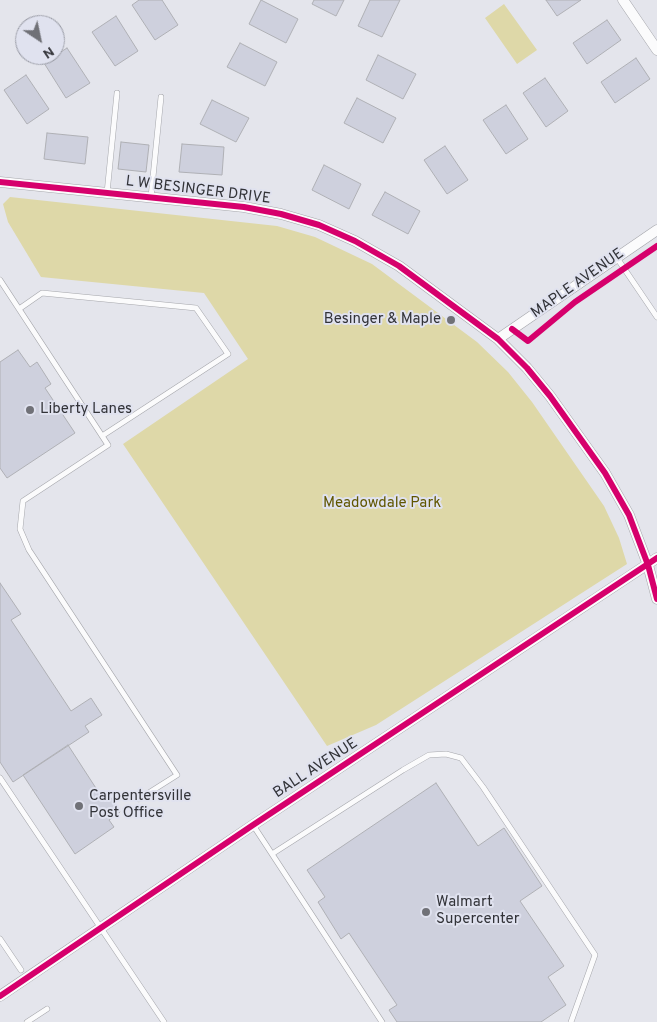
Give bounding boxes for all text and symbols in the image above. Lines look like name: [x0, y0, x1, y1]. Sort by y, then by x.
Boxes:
north arrow: [15, 15, 65, 65]
text: N: [39, 42, 57, 62]
street label: L W BESINGER DRIVE: [124, 173, 272, 209]
street label: MAPLE AVENUE: [528, 245, 628, 323]
place label: Besinger & Maple: [324, 311, 441, 329]
marker: Besinger & Maple: [445, 314, 457, 326]
place label: Liberty Lanes: [40, 401, 132, 419]
marker: Liberty Lanes: [24, 404, 36, 416]
park label: Meadowdale Park: [323, 495, 441, 513]
street label: BALL AVENUE: [271, 735, 361, 803]
place label: Carpentersville Post Office: [89, 788, 191, 823]
marker: Carpentersville Post Office: [73, 800, 85, 812]
place label: Walmart Supercenter: [436, 894, 520, 929]
marker: Walmart Supercenter: [420, 906, 432, 918]

